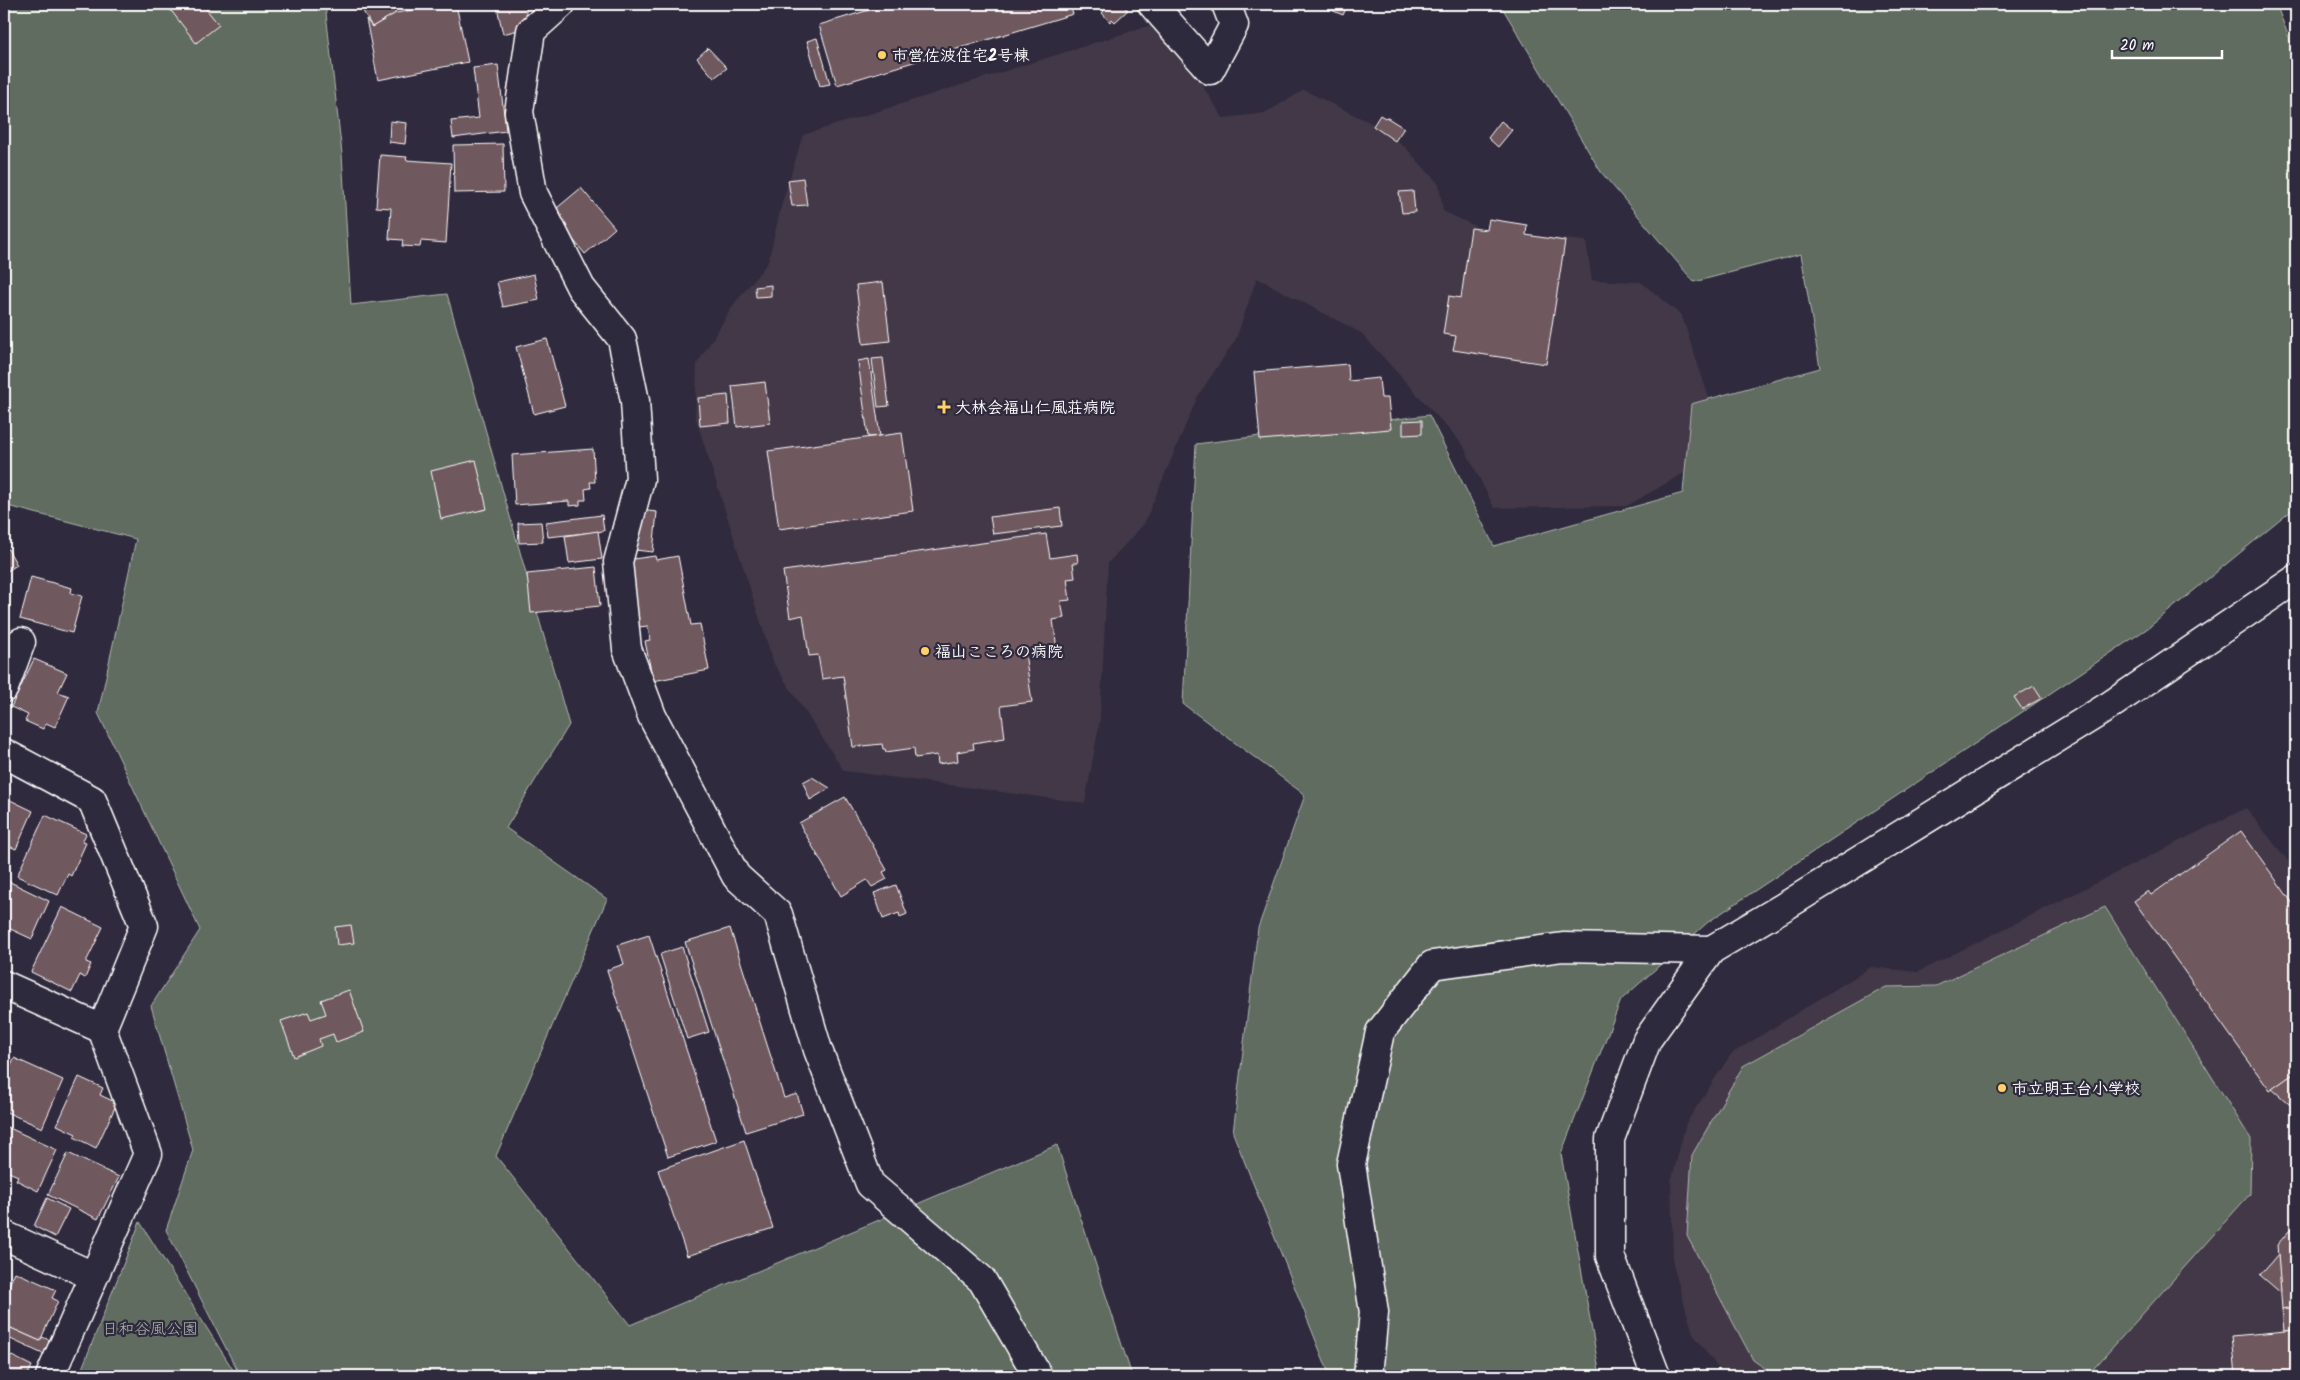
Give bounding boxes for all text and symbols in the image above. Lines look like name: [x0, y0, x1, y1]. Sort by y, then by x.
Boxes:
scale bar: [2112, 28, 2222, 60]
text: 20 m: [2120, 34, 2154, 58]
place label: 市営佐波住宅2号棟: [892, 44, 1030, 69]
marker: 市営佐波住宅2号棟: [876, 49, 888, 61]
place label: 大林会福山仁風荘病院: [955, 396, 1115, 421]
marker: 大林会福山仁風荘病院: [937, 400, 951, 414]
place label: 福山こころの病院: [935, 640, 1063, 665]
marker: 福山こころの病院: [919, 645, 931, 657]
place label: 市立明王台小学校: [2012, 1077, 2140, 1102]
marker: 市立明王台小学校: [1996, 1082, 2008, 1094]
park label: 日和谷風公園: [102, 1317, 198, 1342]

